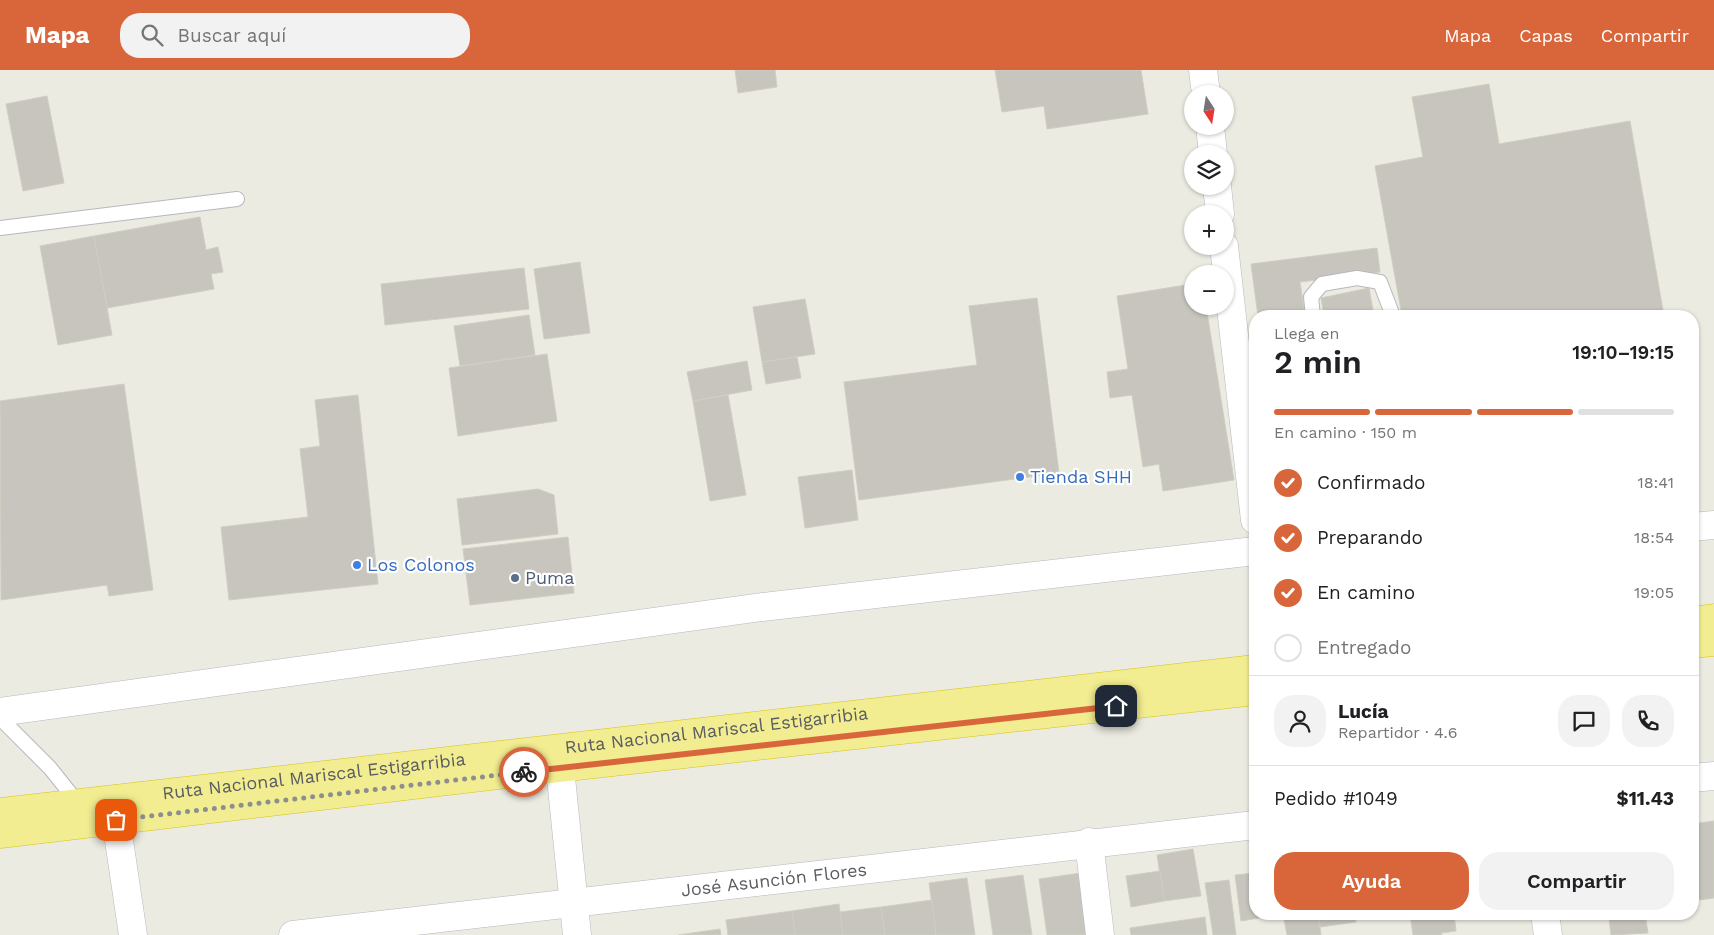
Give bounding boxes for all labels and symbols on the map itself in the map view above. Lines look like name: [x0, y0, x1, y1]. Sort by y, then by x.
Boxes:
north arrow: [1184, 85, 1234, 135]
place label: Tienda SHH: [1030, 466, 1132, 487]
marker: Tienda SHH: [1014, 471, 1026, 483]
place label: Los Colonos: [367, 554, 475, 575]
marker: Los Colonos: [351, 559, 363, 571]
place label: Puma: [525, 567, 574, 588]
marker: Puma: [509, 572, 521, 584]
pin: [1095, 685, 1137, 727]
street label: Ruta Nacional Mariscal Estigarribia: [564, 702, 869, 758]
courier: [499, 747, 549, 797]
street label: Ruta Nacional Mariscal Estigarribia: [161, 748, 467, 803]
pin: [95, 799, 137, 841]
street label: José Asunción Flores: [680, 858, 868, 901]

